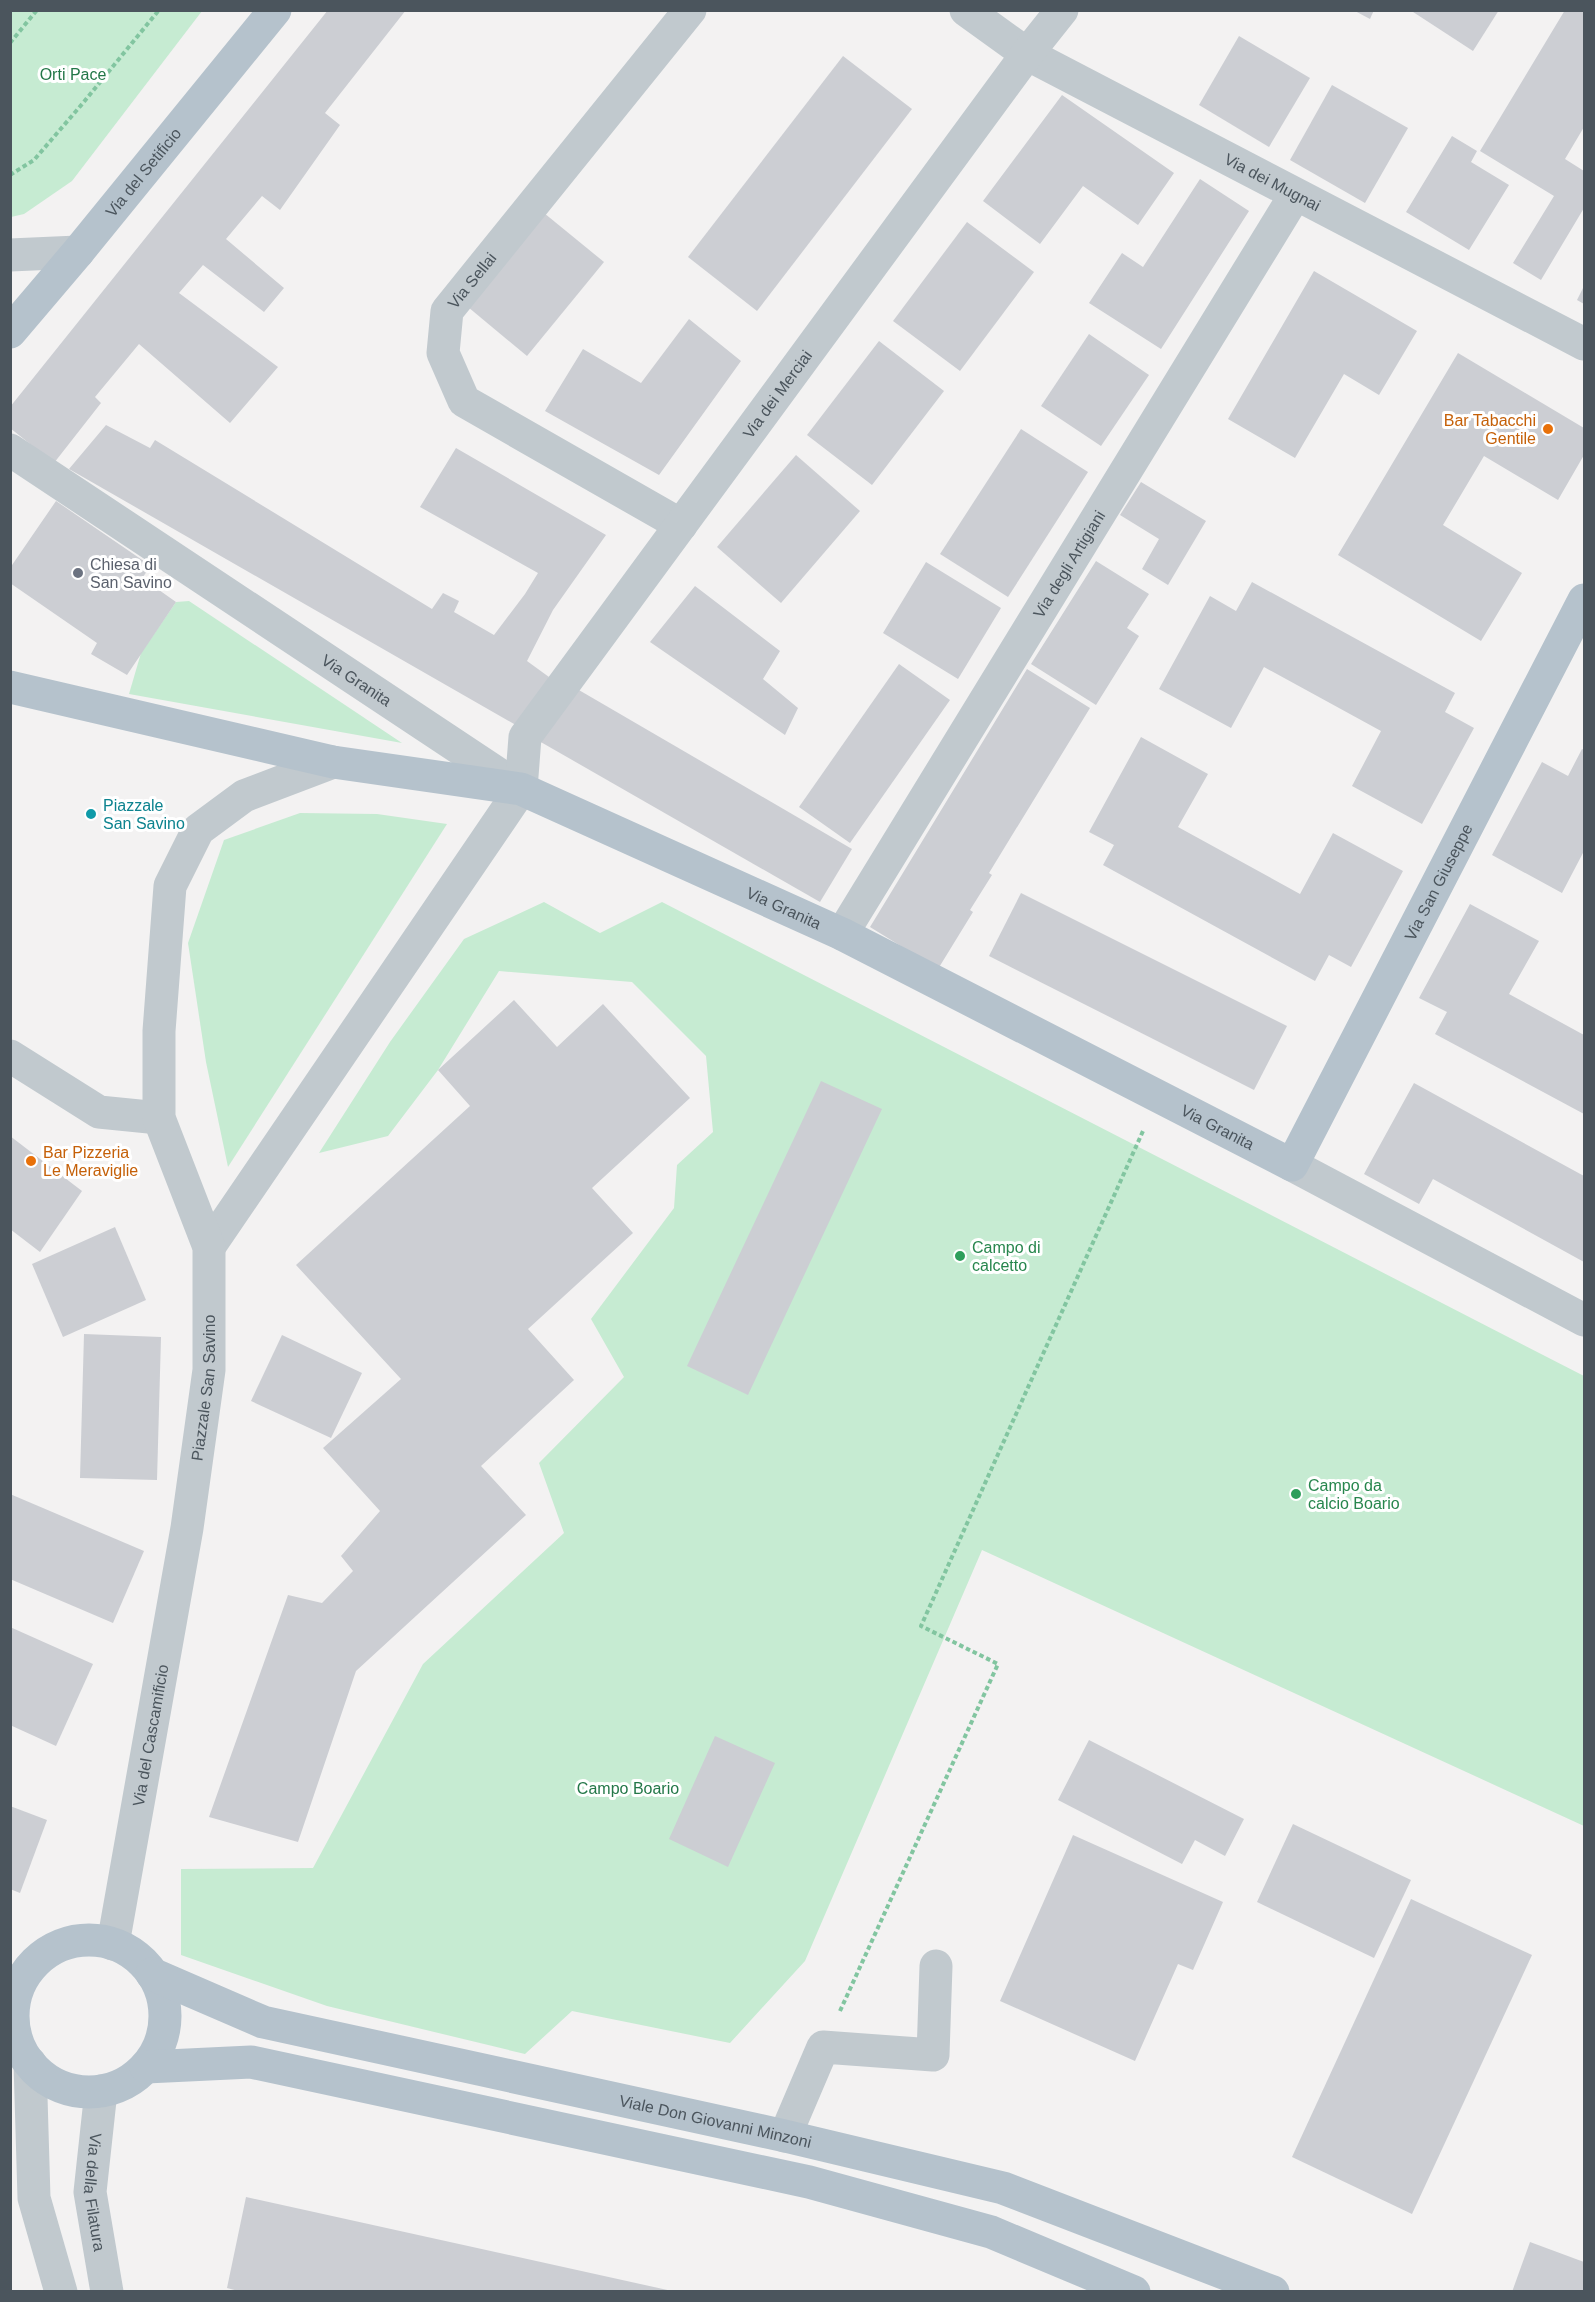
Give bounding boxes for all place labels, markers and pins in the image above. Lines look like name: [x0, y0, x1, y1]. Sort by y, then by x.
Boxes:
place label: Bar Tabacchi Gentile: [1444, 412, 1536, 447]
marker: Bar Tabacchi Gentile: [1541, 422, 1555, 436]
place label: Chiesa di San Savino: [90, 556, 172, 591]
marker: Chiesa di San Savino: [71, 566, 85, 580]
place label: Piazzale San Savino: [103, 797, 185, 832]
marker: Piazzale San Savino: [84, 807, 98, 821]
place label: Bar Pizzeria Le Meraviglie: [43, 1144, 138, 1179]
marker: Bar Pizzeria Le Meraviglie: [24, 1154, 38, 1168]
place label: Campo di calcetto: [972, 1239, 1040, 1274]
marker: Campo di calcetto: [953, 1249, 967, 1263]
place label: Campo da calcio Boario: [1308, 1477, 1400, 1512]
marker: Campo da calcio Boario: [1289, 1487, 1303, 1501]

